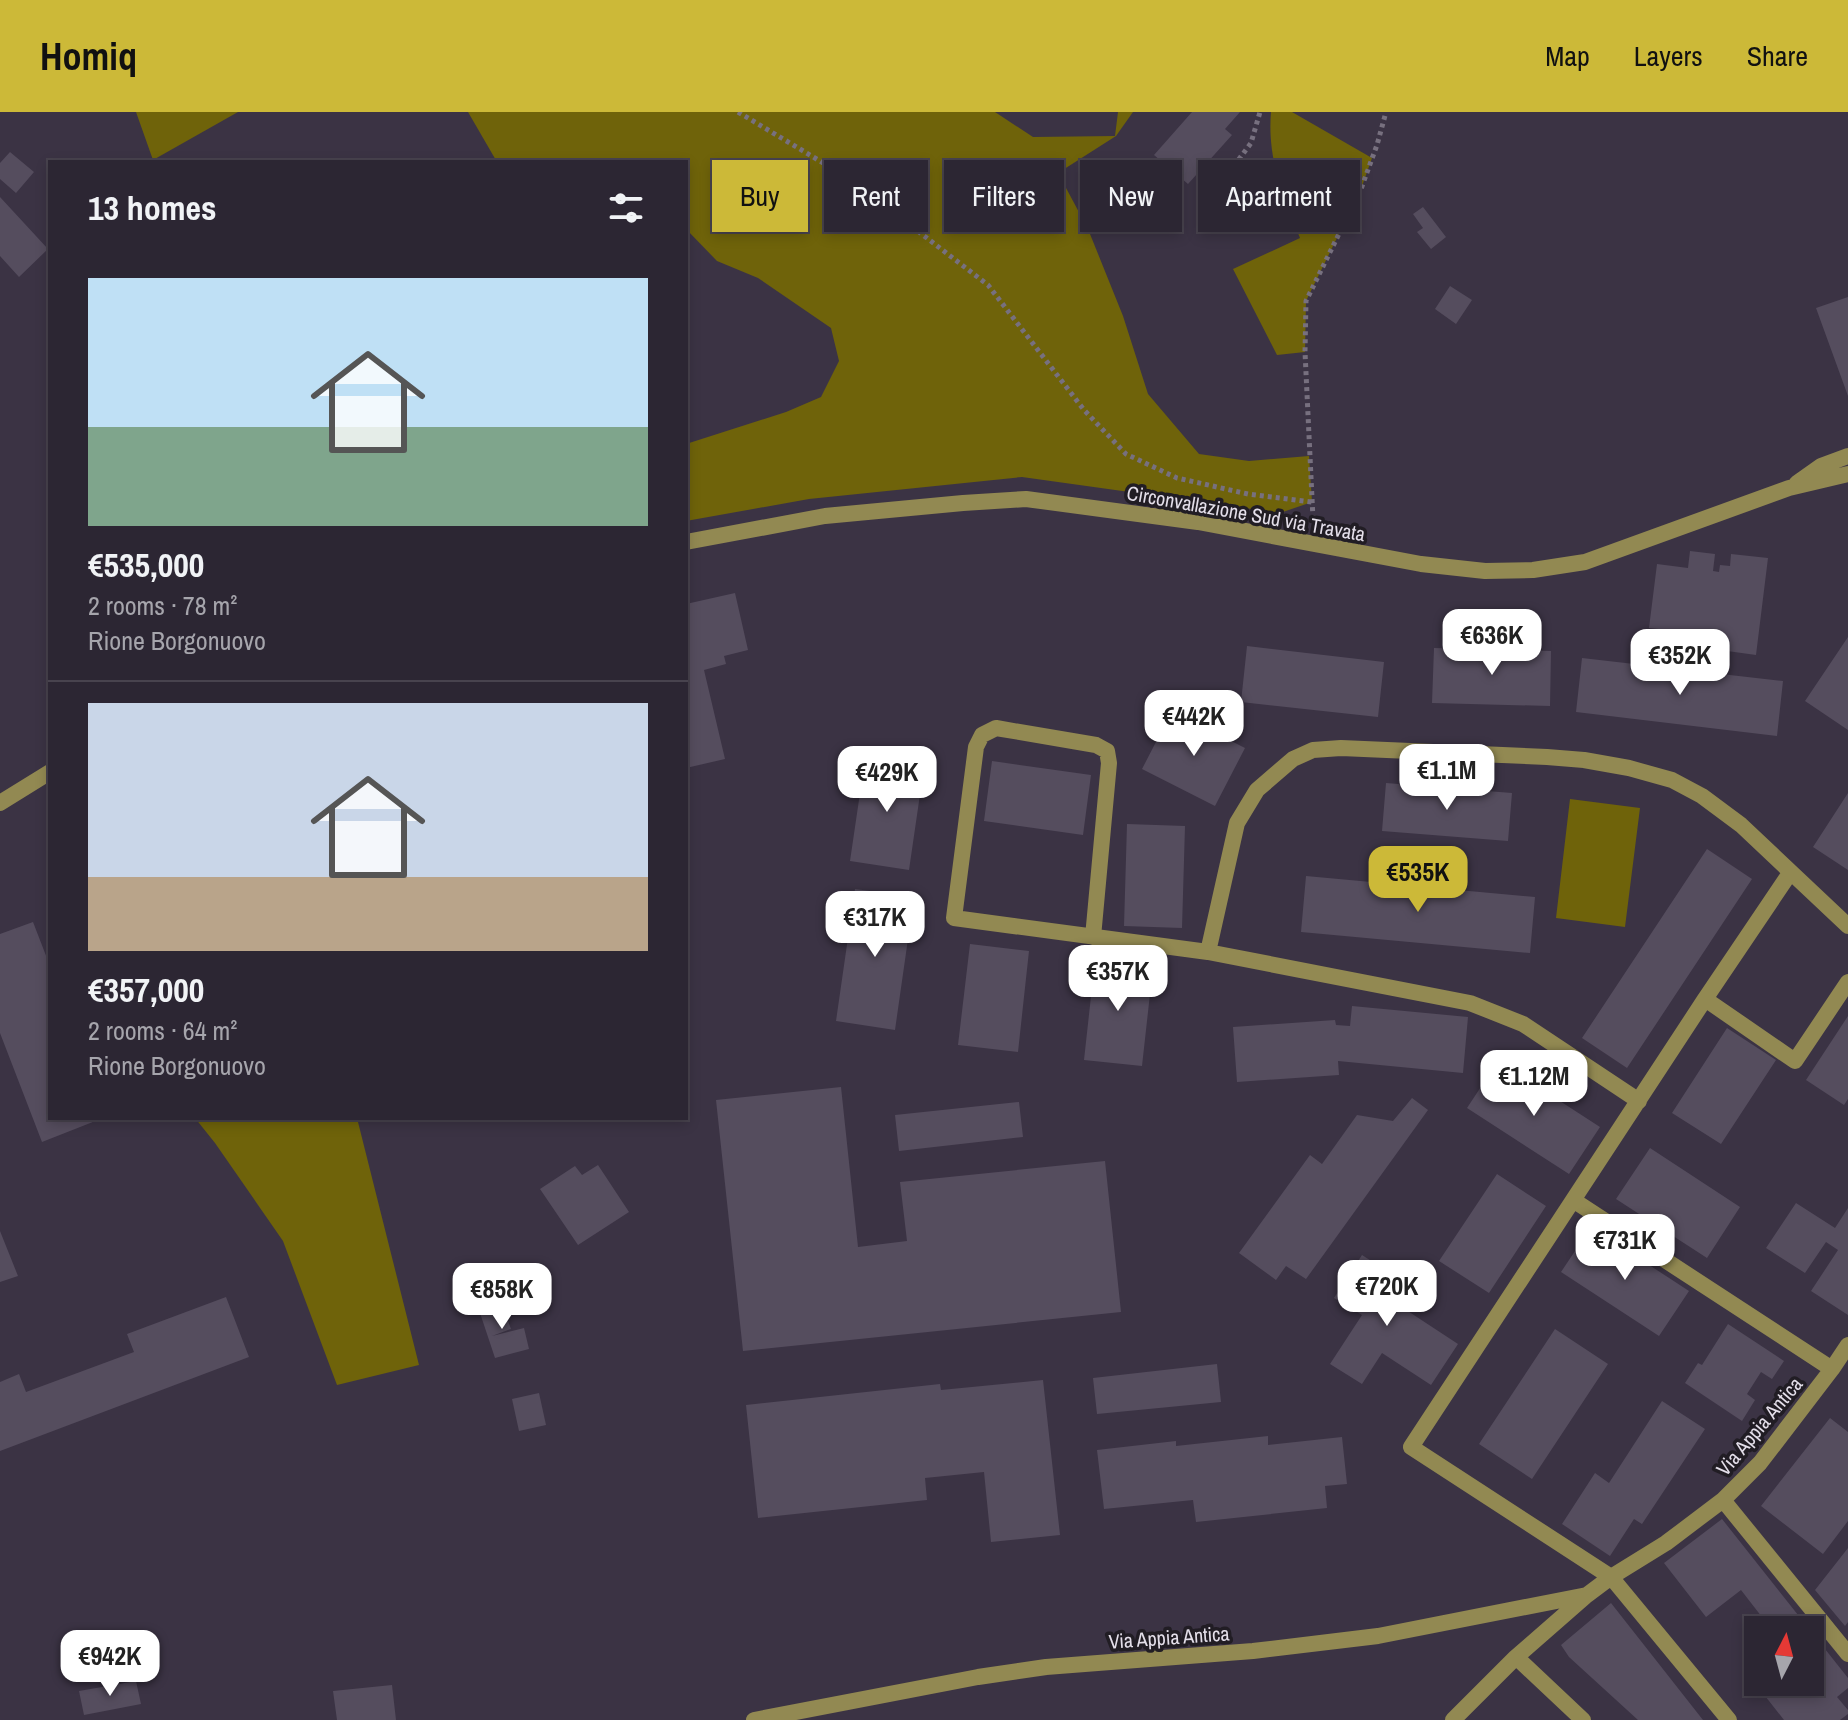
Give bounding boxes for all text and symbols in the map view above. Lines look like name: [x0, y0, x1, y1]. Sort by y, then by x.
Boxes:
text: Homiq: [40, 31, 137, 82]
text: Map: [1545, 37, 1590, 75]
text: Layers: [1634, 37, 1703, 75]
text: Share: [1747, 37, 1808, 75]
chip: Buy: [712, 160, 808, 232]
chip: Rent: [824, 160, 928, 232]
chip: Filters: [944, 160, 1064, 232]
chip: New: [1080, 160, 1182, 232]
chip: Apartment: [1198, 160, 1360, 232]
text: 13 homes: [88, 185, 217, 231]
icon: filters: [604, 186, 648, 230]
icon: home: [296, 330, 440, 474]
street label: Circonvallazione Sud via Travata: [1125, 479, 1367, 547]
text: €535,000: [88, 542, 204, 588]
text: 2 rooms · 78 m²: [88, 588, 237, 623]
pin: €636K: [1436, 609, 1548, 677]
text: €636K: [1461, 617, 1523, 652]
text: Rione Borgonuovo: [88, 623, 266, 658]
pin: €352K: [1624, 629, 1736, 697]
text: €352K: [1649, 637, 1711, 672]
pin: €442K: [1138, 690, 1250, 758]
text: €442K: [1163, 698, 1225, 733]
pin: €1.1M: [1391, 744, 1503, 812]
pin: €429K: [831, 746, 943, 814]
text: €1.1M: [1417, 752, 1477, 787]
text: €429K: [856, 754, 918, 789]
icon: home: [296, 755, 440, 899]
pin: €535K: [1362, 846, 1474, 914]
text: €535K: [1387, 854, 1449, 889]
pin: €317K: [819, 891, 931, 959]
text: €317K: [844, 899, 906, 934]
pin: €357K: [1062, 945, 1174, 1013]
text: €357K: [1087, 953, 1149, 988]
text: €357,000: [88, 967, 204, 1013]
text: 2 rooms · 64 m²: [88, 1013, 237, 1048]
text: Rione Borgonuovo: [88, 1048, 266, 1083]
pin: €1.12M: [1469, 1050, 1599, 1118]
text: €1.12M: [1498, 1058, 1570, 1093]
pin: €731K: [1569, 1214, 1681, 1282]
text: €731K: [1594, 1222, 1656, 1257]
pin: €720K: [1331, 1260, 1443, 1328]
pin: €858K: [446, 1263, 558, 1331]
text: €720K: [1356, 1268, 1418, 1303]
text: €858K: [471, 1271, 533, 1306]
street label: Via Appia Antica: [1710, 1371, 1808, 1481]
north arrow: [1744, 1616, 1824, 1696]
map controls: [1744, 1616, 1824, 1696]
street label: Via Appia Antica: [1108, 1619, 1230, 1655]
pin: €942K: [54, 1630, 166, 1698]
text: €942K: [79, 1638, 141, 1673]

